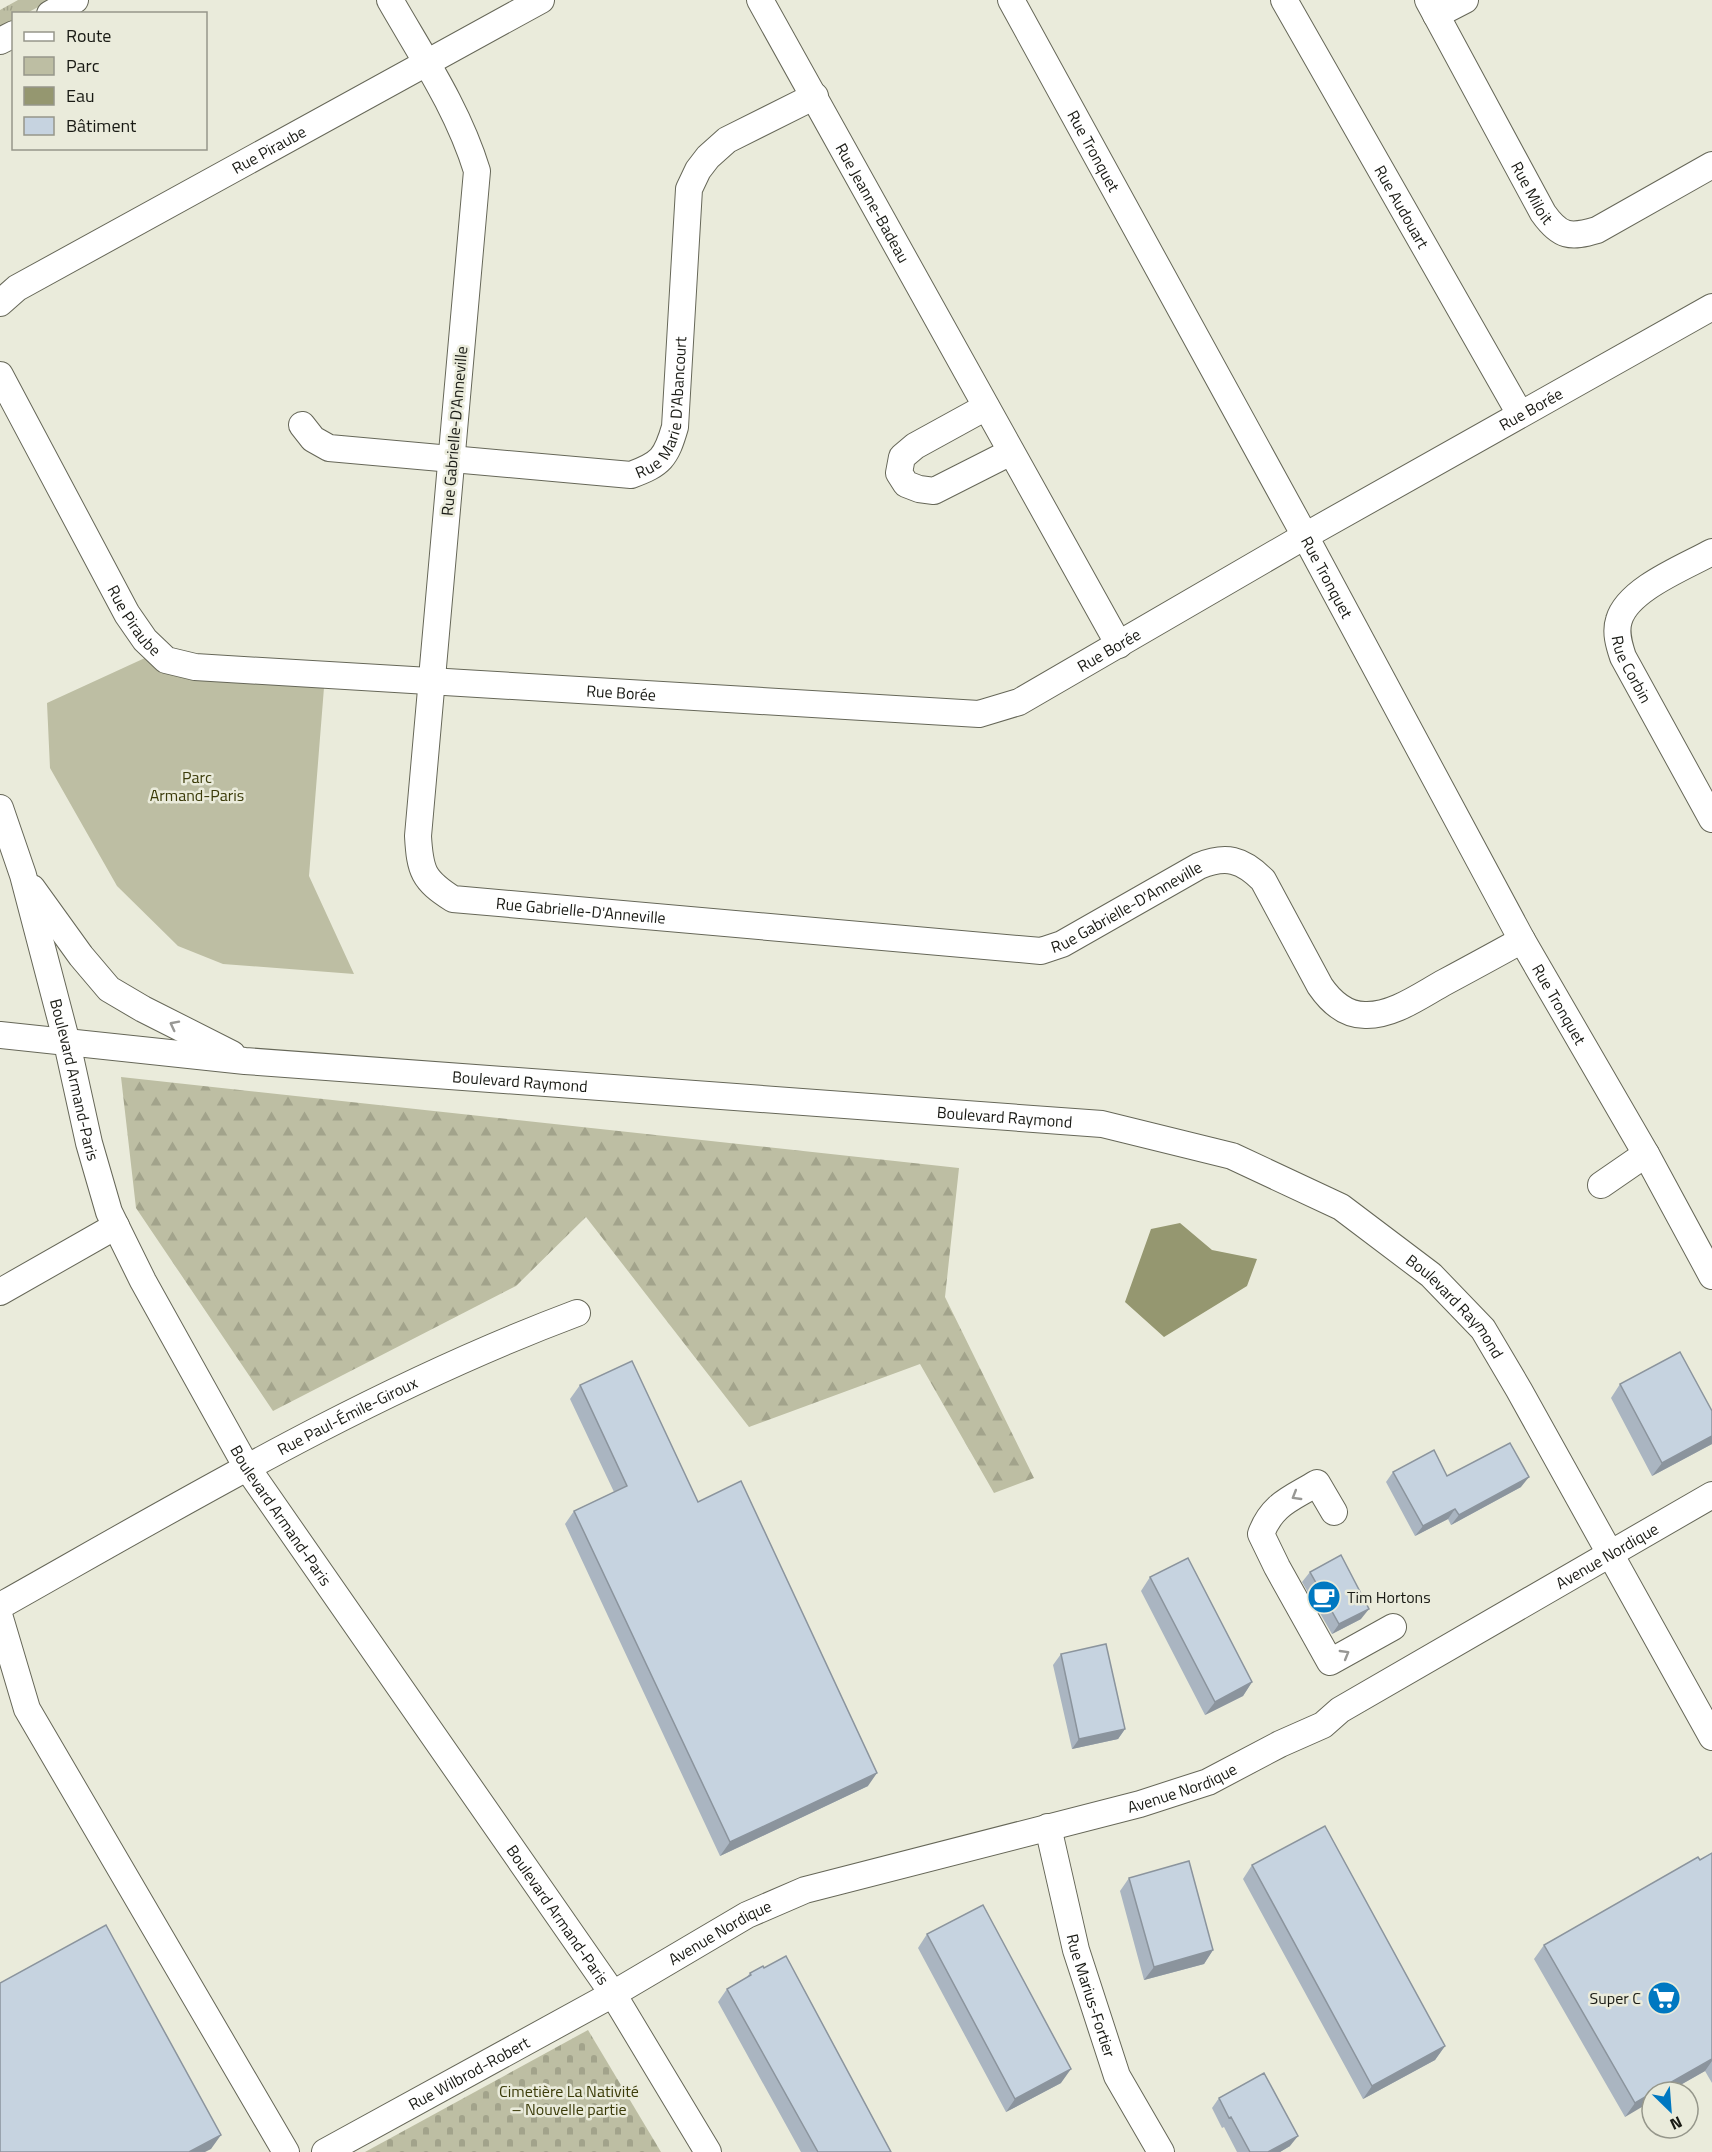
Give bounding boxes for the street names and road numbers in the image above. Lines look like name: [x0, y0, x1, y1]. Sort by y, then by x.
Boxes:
street label: Rue Tronquet: [1062, 106, 1126, 196]
street label: Rue Piraube: [227, 119, 310, 180]
street label: Rue Jeanne-Badeau: [830, 138, 916, 267]
street label: Rue Miloit: [1505, 157, 1559, 230]
street label: Rue Audouart: [1369, 161, 1435, 253]
street label: Rue Marie D'Abancourt: [631, 335, 692, 484]
street label: Rue Gabrielle-D'Anneville: [435, 345, 473, 517]
street label: Rue Borée: [1494, 381, 1567, 437]
street label: Rue Tronquet: [1295, 532, 1359, 623]
street label: Rue Piraube: [102, 581, 167, 661]
street label: Rue Borée: [1072, 622, 1145, 678]
street label: Rue Corbin: [1606, 633, 1658, 707]
street label: Rue Borée: [586, 678, 657, 707]
street label: Rue Gabrielle-D'Anneville: [1048, 855, 1206, 959]
street label: Rue Gabrielle-D'Anneville: [495, 891, 667, 930]
street label: Rue Tronquet: [1526, 959, 1592, 1049]
street label: Boulevard Armand-Paris: [44, 996, 106, 1164]
street label: Boulevard Raymond: [451, 1064, 589, 1098]
street label: Boulevard Raymond: [936, 1100, 1073, 1134]
street label: Boulevard Raymond: [1401, 1248, 1510, 1363]
street label: Rue Paul-Émile-Giroux: [273, 1370, 421, 1461]
street label: Boulevard Armand-Paris: [225, 1441, 338, 1591]
street label: Avenue Nordique: [1551, 1516, 1663, 1595]
street label: Avenue Nordique: [1125, 1757, 1241, 1819]
street label: Boulevard Armand-Paris: [501, 1840, 615, 1990]
street label: Avenue Nordique: [664, 1894, 775, 1971]
street label: Rue Marius-Fortier: [1061, 1931, 1122, 2061]
street label: Rue Wilbrod-Robert: [404, 2030, 534, 2116]

